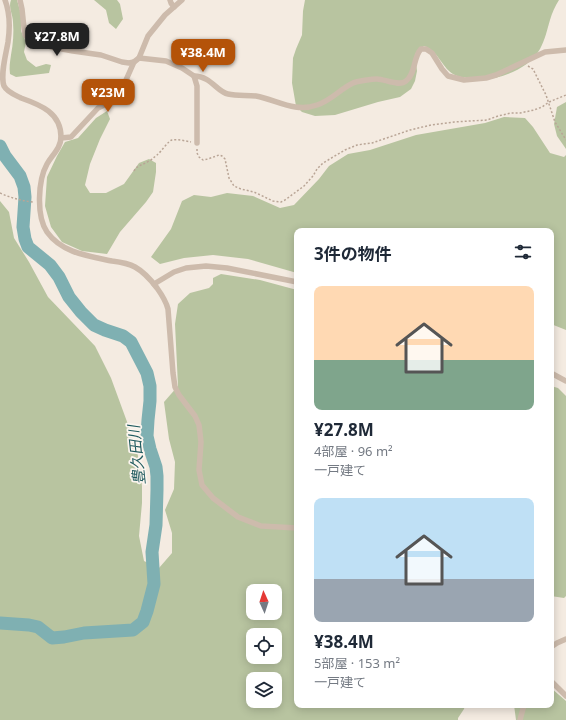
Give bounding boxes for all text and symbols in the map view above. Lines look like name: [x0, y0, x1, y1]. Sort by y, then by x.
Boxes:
pin: ¥27.8M: [24, 23, 90, 57]
text: ¥27.8M: [34, 27, 80, 45]
pin: ¥38.4M: [170, 39, 236, 73]
text: ¥38.4M: [180, 43, 226, 61]
pin: ¥23M: [84, 79, 132, 113]
text: ¥23M: [91, 83, 125, 101]
icon: filters: [512, 241, 534, 263]
text: 3件の物件: [314, 242, 392, 265]
icon: home: [388, 312, 460, 384]
text: ¥27.8M: [314, 418, 374, 441]
water label: 豊久田川: [123, 422, 149, 486]
text: 4部屋 · 96 m²: [314, 442, 393, 460]
text: 一戸建て: [314, 461, 366, 479]
icon: home: [388, 524, 460, 596]
north arrow: [246, 584, 282, 620]
map controls: [246, 584, 282, 708]
button: locate: [246, 628, 282, 664]
text: ¥38.4M: [314, 630, 374, 653]
text: 5部屋 · 153 m²: [314, 654, 400, 672]
button: layers: [246, 672, 282, 708]
text: 一戸建て: [314, 673, 366, 691]

